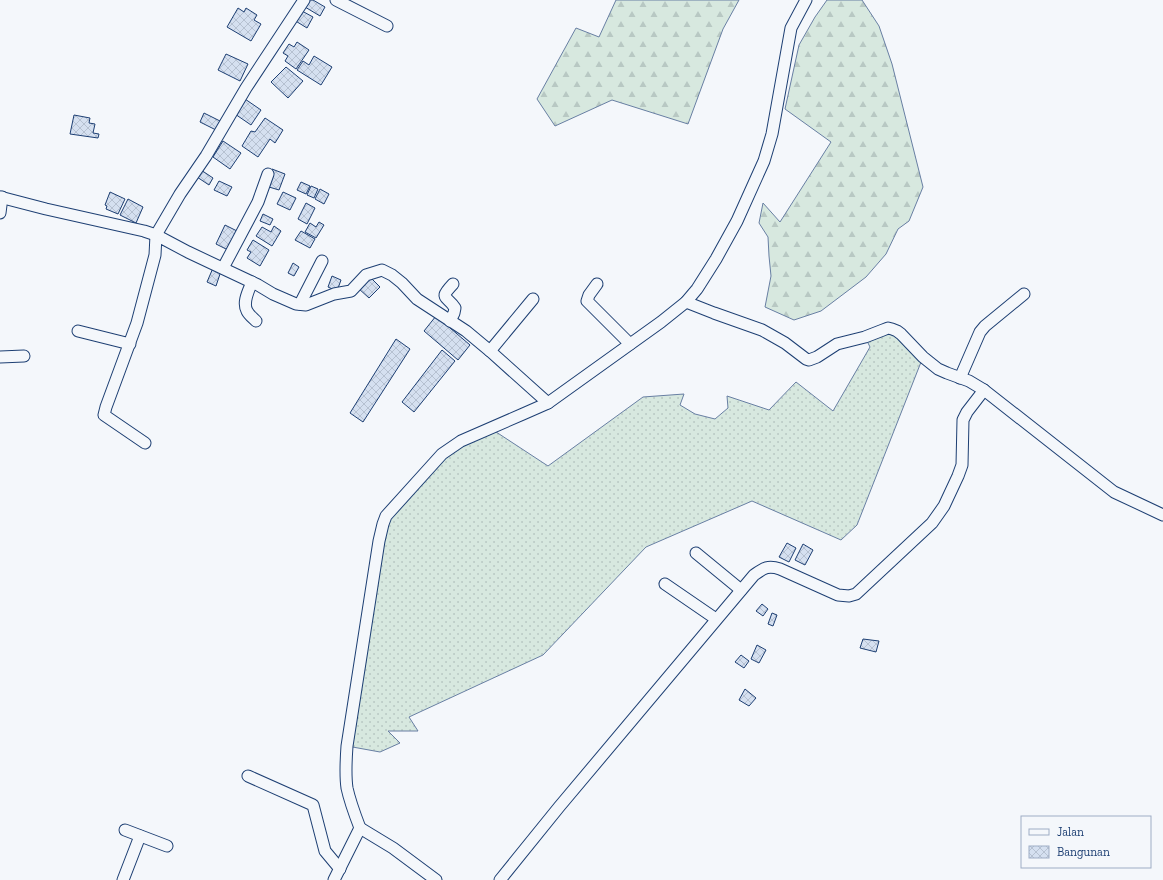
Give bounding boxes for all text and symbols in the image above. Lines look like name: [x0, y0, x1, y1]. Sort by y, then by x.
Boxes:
legend: [1021, 816, 1151, 868]
text: Jalan: [1057, 825, 1084, 839]
text: Bangunan: [1057, 845, 1110, 859]

